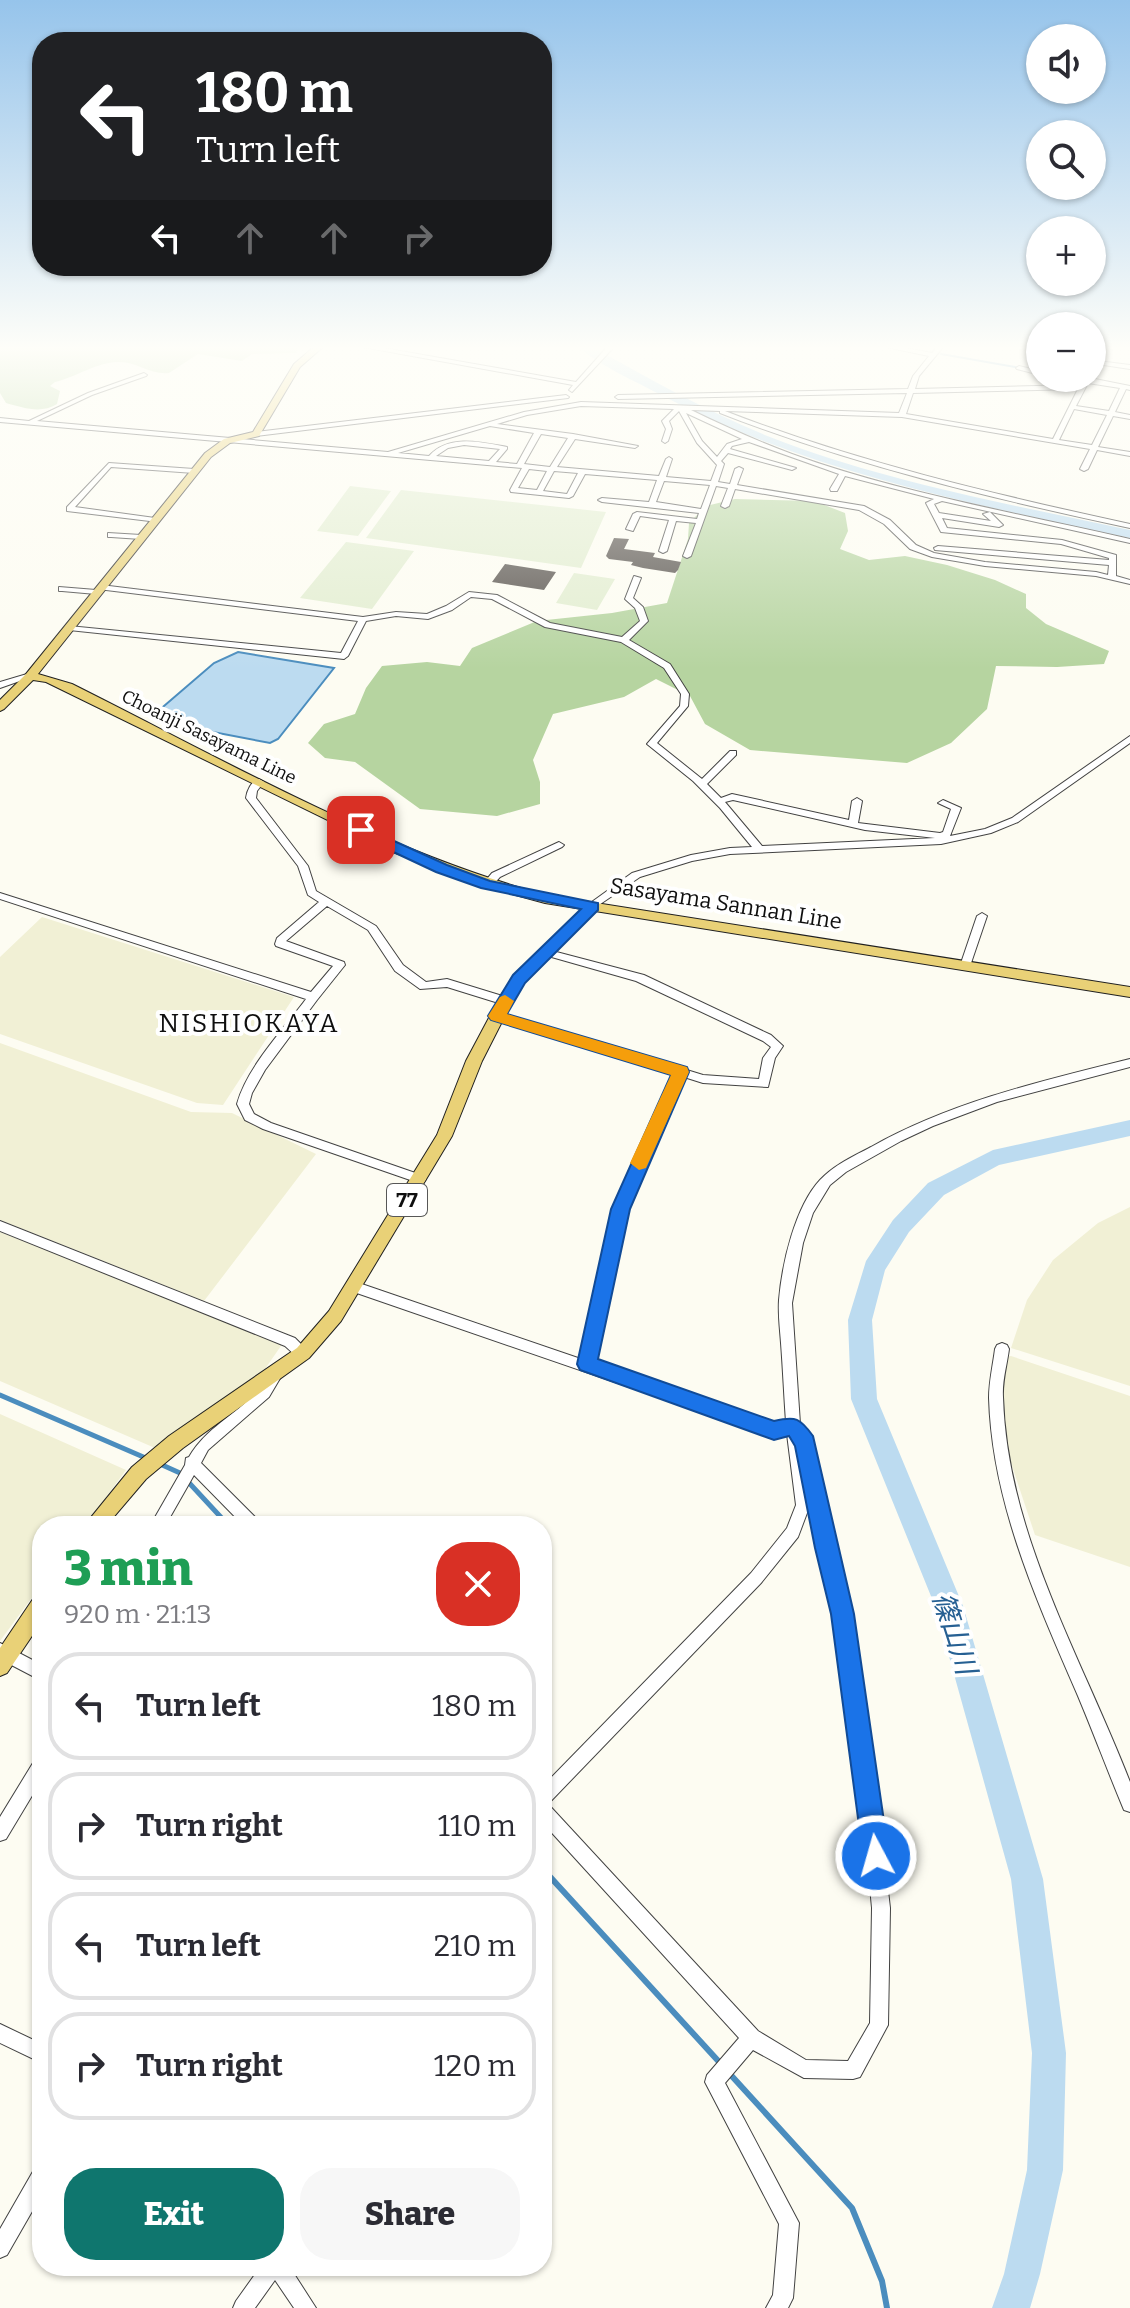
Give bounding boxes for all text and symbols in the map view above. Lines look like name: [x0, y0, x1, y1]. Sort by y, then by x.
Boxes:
map controls: [1026, 24, 1106, 392]
button: sound: [1026, 24, 1106, 104]
text: 180 m: [196, 60, 353, 127]
icon: left: [64, 64, 168, 168]
button: search: [1026, 120, 1106, 200]
text: Turn left: [196, 128, 340, 172]
icon: left: [144, 216, 188, 260]
icon: ahead: [228, 216, 272, 260]
icon: ahead: [312, 216, 356, 260]
icon: right: [396, 216, 440, 260]
button: +: [1026, 216, 1106, 296]
button: −: [1026, 312, 1106, 392]
street label: Choanji Sasayama Line: [118, 685, 300, 789]
pin: [327, 796, 395, 864]
icon: arrive: [339, 808, 383, 852]
street label: Sasayama Sannan Line: [608, 872, 844, 935]
district label: NISHIOKAYA: [159, 1008, 339, 1039]
road number: 77: [387, 1184, 427, 1216]
text: 3 min: [64, 1540, 193, 1598]
button: close: [436, 1542, 520, 1626]
water label: 篠山川: [926, 1588, 984, 1681]
text: 920 m · 21:13: [64, 1599, 212, 1630]
icon: left: [68, 1684, 112, 1728]
text: Turn left: [136, 1688, 261, 1724]
text: 180 m: [432, 1688, 516, 1724]
icon: right: [68, 1804, 112, 1848]
text: Turn right: [136, 1808, 283, 1844]
text: 110 m: [438, 1808, 516, 1844]
position arrow: [834, 1814, 918, 1898]
icon: left: [68, 1924, 112, 1968]
text: Turn left: [136, 1928, 261, 1964]
text: 210 m: [434, 1928, 516, 1964]
icon: right: [68, 2044, 112, 2088]
text: Turn right: [136, 2048, 283, 2084]
text: 120 m: [434, 2048, 516, 2084]
button: Exit: [64, 2168, 284, 2260]
button: Share: [300, 2168, 520, 2260]

